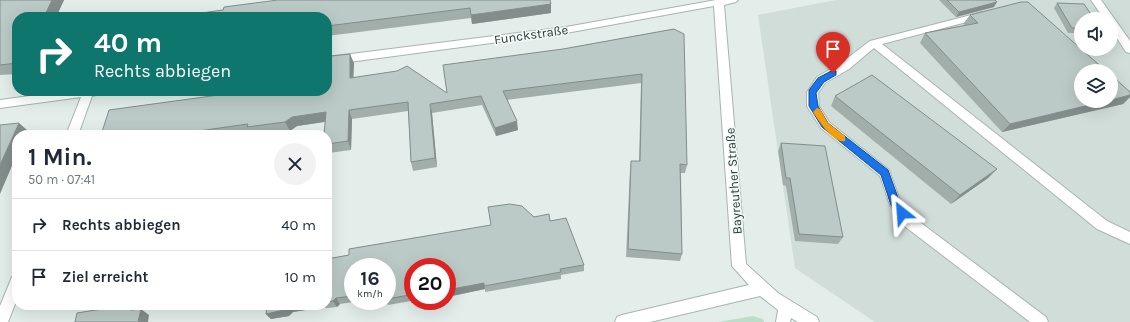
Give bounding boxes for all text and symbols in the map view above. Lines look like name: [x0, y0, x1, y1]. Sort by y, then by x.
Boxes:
map controls: [1074, 12, 1118, 108]
button: sound: [1074, 12, 1118, 56]
street label: Funckstraße: [493, 22, 569, 47]
text: 40 m: [94, 26, 162, 59]
icon: right: [28, 28, 80, 80]
pin: [816, 32, 850, 73]
icon: arrive: [822, 38, 844, 60]
text: Rechts abbiegen: [94, 60, 231, 82]
button: layers: [1074, 64, 1118, 108]
street label: Bayreuther Straße: [722, 127, 745, 235]
text: 1 Min.: [28, 143, 92, 171]
button: close: [274, 143, 316, 185]
text: 50 m · 07:41: [28, 172, 95, 187]
position arrow: [881, 192, 923, 234]
icon: right: [28, 214, 50, 236]
text: Rechts abbiegen: [62, 216, 181, 234]
text: 40 m: [281, 216, 316, 234]
speed limit sign: 20: [404, 258, 456, 310]
icon: arrive: [28, 266, 50, 288]
text: 16: [360, 267, 380, 290]
text: Ziel erreicht: [62, 268, 148, 286]
text: 10 m: [285, 268, 316, 286]
text: km/h: [357, 288, 383, 300]

